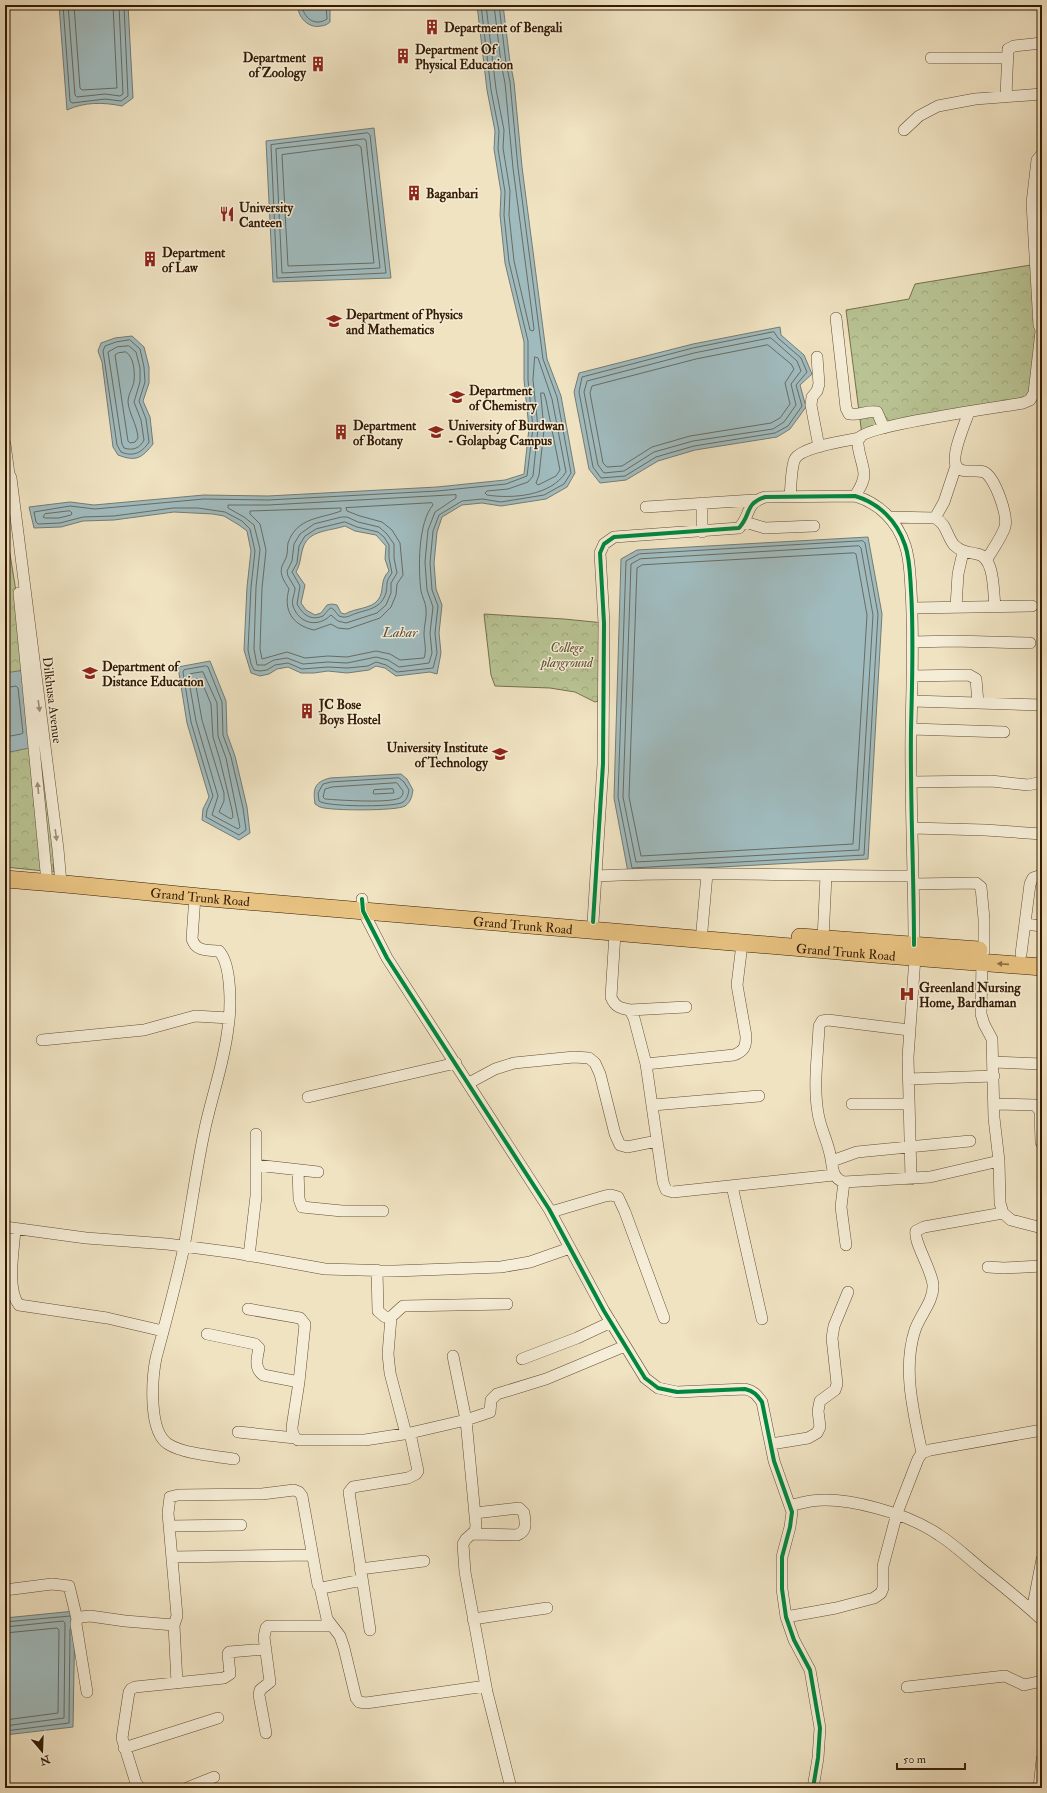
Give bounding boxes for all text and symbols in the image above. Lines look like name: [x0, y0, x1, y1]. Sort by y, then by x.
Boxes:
building icon: Department of Bengali: [423, 18, 441, 36]
place label: Department of Bengali: [444, 20, 563, 37]
place label: Department Of Physical Education: [415, 42, 513, 74]
building icon: Department Of Physical Education: [394, 47, 412, 65]
place label: Department of Zoology: [243, 50, 307, 82]
building icon: Department of Zoology: [309, 55, 327, 73]
building icon: Baganbari: [405, 184, 423, 202]
place label: Baganbari: [426, 186, 479, 203]
place label: University Canteen: [239, 200, 295, 231]
restaurant icon: University Canteen: [218, 205, 236, 223]
place label: Department of Law: [162, 245, 226, 276]
building icon: Department of Law: [141, 250, 159, 268]
place label: Department of Physics and Mathematics: [346, 307, 463, 338]
school or university icon: Department of Physics and Mathematics: [325, 312, 343, 330]
place label: Department of Chemistry: [469, 383, 538, 415]
school or university icon: Department of Chemistry: [448, 388, 466, 406]
place label: Department of Botany: [353, 418, 417, 450]
place label: University of Burdwan - Golapbag Campus: [448, 418, 565, 450]
building icon: Department of Botany: [332, 423, 350, 441]
school or university icon: University of Burdwan - Golapbag Campus: [427, 423, 445, 441]
water label: Lahar: [382, 624, 418, 641]
park label: College playground: [539, 640, 594, 671]
street label: Dilkhusa Avenue: [39, 656, 65, 745]
place label: Department of Distance Education: [102, 659, 204, 690]
school or university icon: Department of Distance Education: [81, 664, 99, 682]
place label: JC Bose Boys Hostel: [318, 697, 381, 729]
one-way arrow: [36, 700, 42, 712]
building icon: JC Bose Boys Hostel: [298, 702, 316, 720]
place label: University Institute of Technology: [386, 740, 489, 772]
school or university icon: University Institute of Technology: [491, 745, 509, 763]
one-way arrow: [35, 782, 42, 794]
one-way arrow: [53, 829, 60, 841]
street label: Grand Trunk Road: [150, 885, 251, 910]
street label: Grand Trunk Road: [472, 914, 574, 938]
street label: Grand Trunk Road: [795, 941, 897, 965]
one-way arrow: [997, 960, 1009, 967]
place label: Greenland Nursing Home, Bardhaman: [919, 980, 1021, 1011]
hospital icon: Greenland Nursing Home, Bardhaman: [898, 985, 916, 1003]
north arrow: [22, 1731, 62, 1771]
scale bar: [897, 1745, 965, 1771]
text: N: [37, 1752, 53, 1768]
text: 50 m: [903, 1752, 927, 1767]

